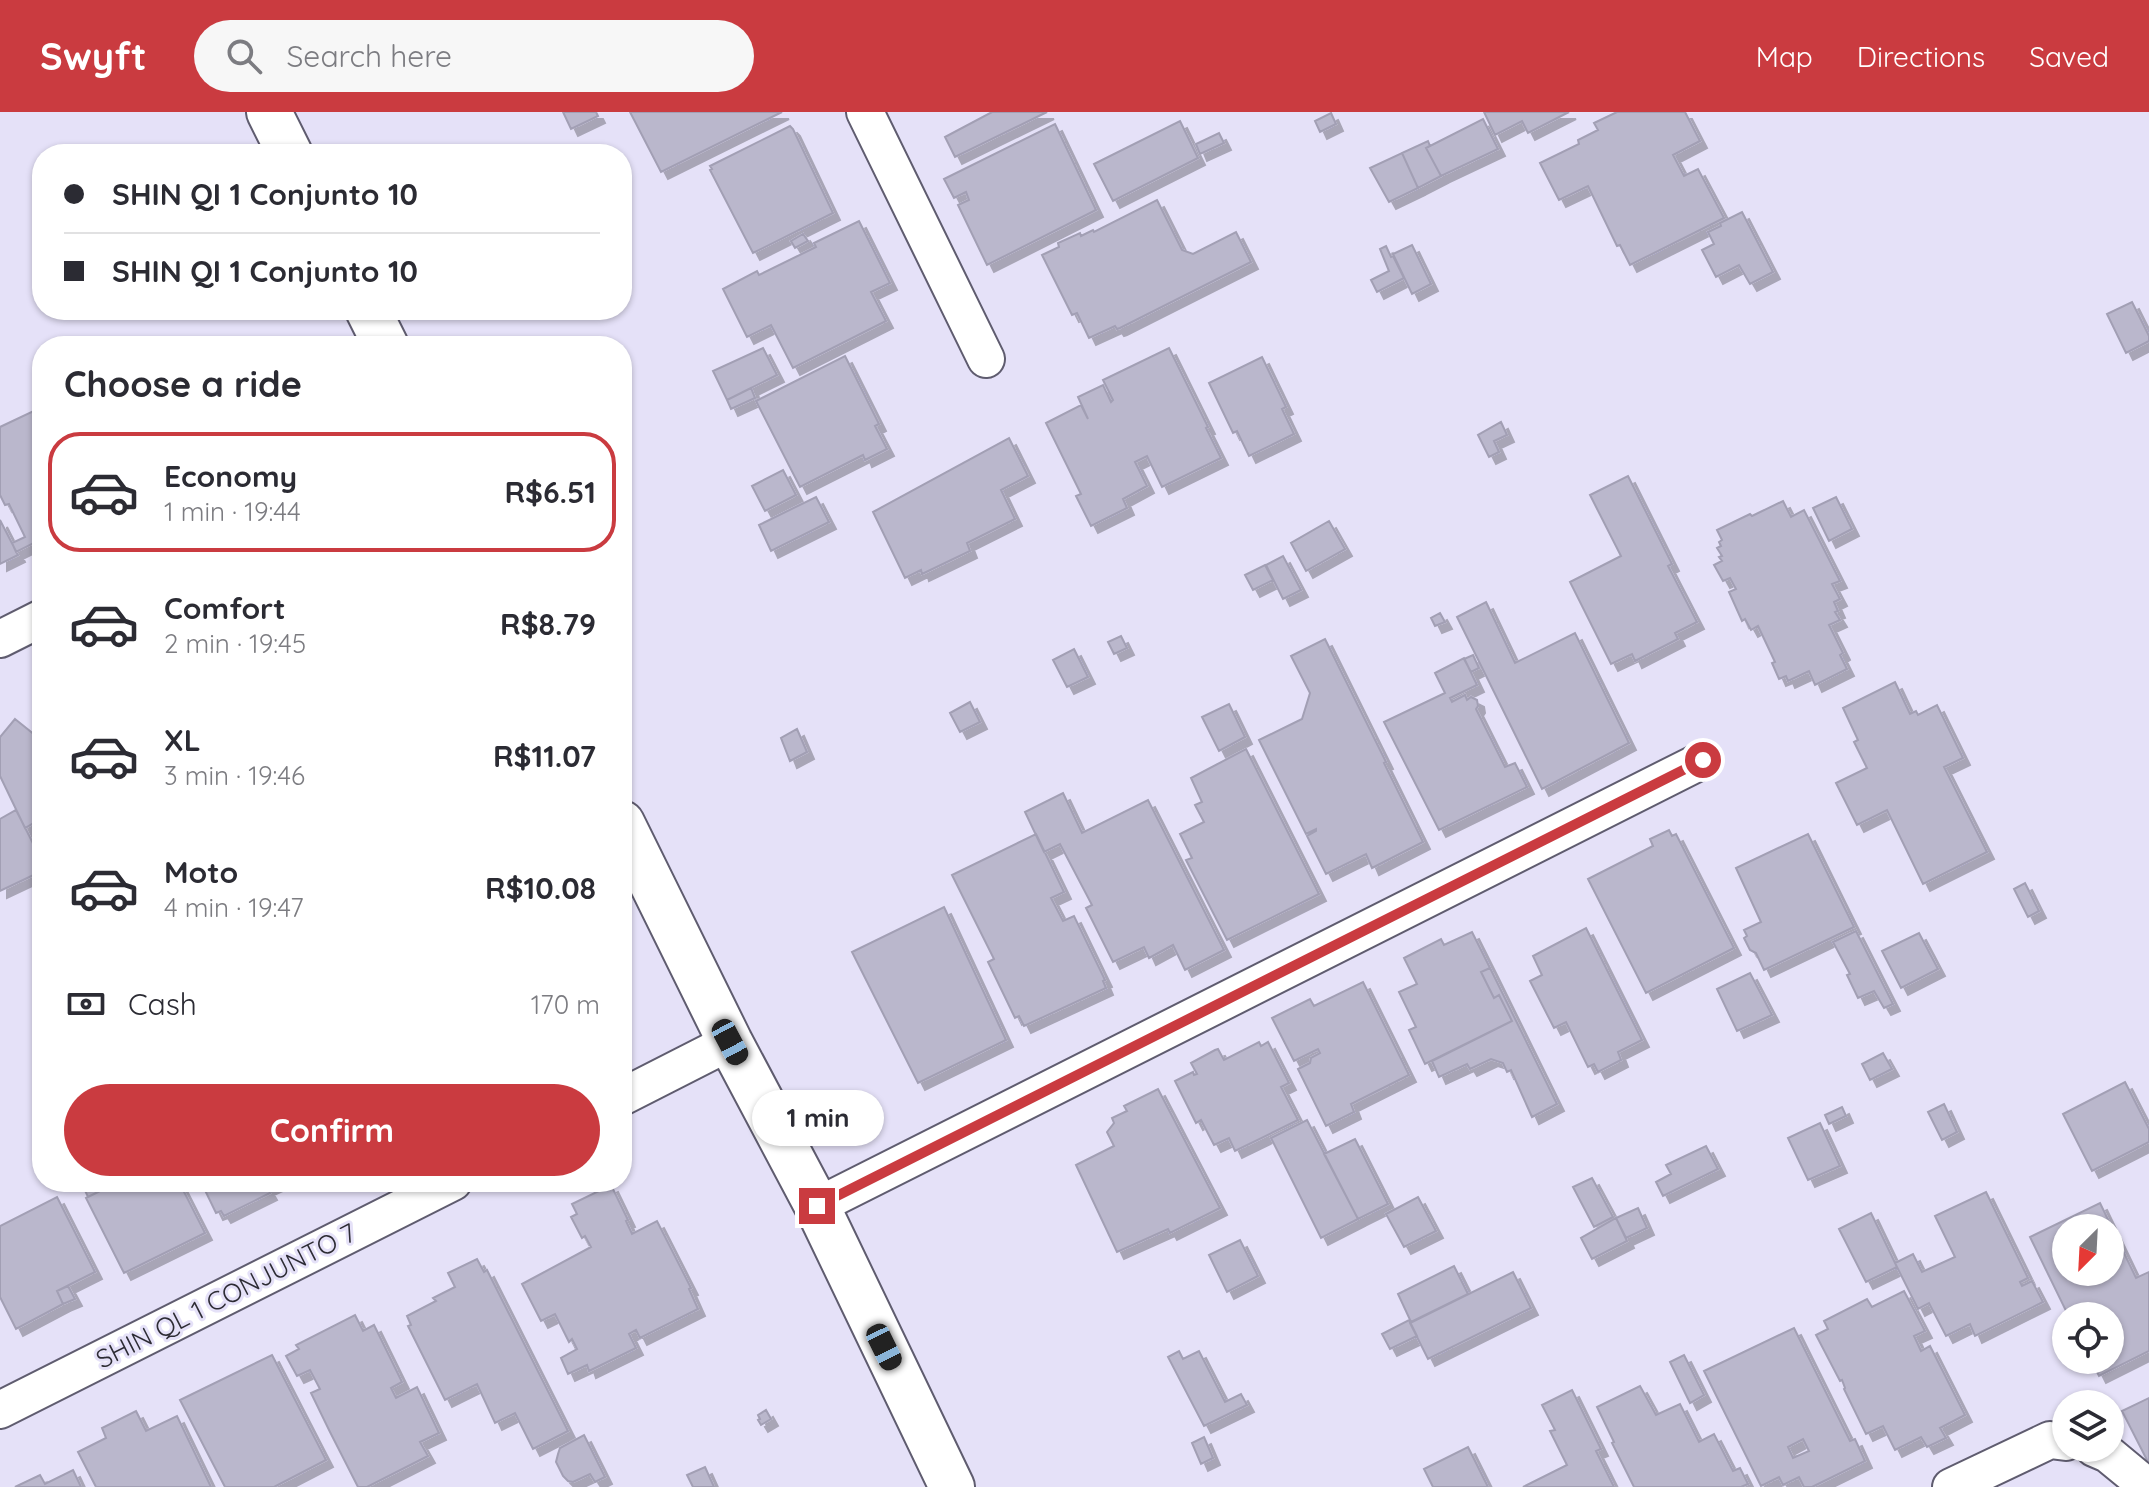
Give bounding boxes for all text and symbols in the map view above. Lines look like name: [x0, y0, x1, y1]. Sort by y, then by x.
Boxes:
search box: [194, 20, 754, 92]
text: Swyft: [40, 32, 146, 80]
icon: search: [222, 34, 266, 78]
text: Search here: [286, 37, 452, 75]
text: Map: [1756, 39, 1813, 74]
text: Directions: [1857, 39, 1985, 74]
text: Saved: [2029, 39, 2109, 74]
text: SHIN QI 1 Conjunto 10: [112, 175, 418, 213]
text: SHIN QI 1 Conjunto 10: [112, 252, 418, 290]
text: Choose a ride: [64, 361, 302, 406]
icon: car: [68, 456, 140, 528]
text: Economy: [164, 457, 297, 495]
text: R$6.51: [504, 473, 596, 511]
text: 1 min · 19:44: [164, 495, 301, 528]
icon: car: [68, 588, 140, 660]
text: Comfort: [164, 589, 285, 627]
text: R$8.79: [500, 605, 596, 643]
text: 2 min · 19:45: [164, 627, 306, 660]
icon: car: [68, 720, 140, 792]
text: XL: [164, 721, 201, 759]
text: R$11.07: [493, 737, 596, 775]
route start: [1685, 742, 1721, 778]
text: 3 min · 19:46: [164, 759, 305, 792]
icon: car: [68, 852, 140, 924]
text: Moto: [164, 853, 238, 891]
text: R$10.08: [485, 869, 596, 907]
text: 4 min · 19:47: [164, 891, 304, 924]
icon: cash: [64, 982, 108, 1026]
text: Cash: [128, 985, 197, 1023]
text: 170 m: [531, 988, 600, 1021]
car: [708, 1015, 752, 1069]
button: Confirm: [64, 1084, 600, 1176]
callout: 1 min: [751, 1090, 883, 1146]
text: 1 min: [787, 1101, 850, 1134]
route end: [799, 1188, 835, 1224]
north arrow: [2052, 1214, 2124, 1286]
map controls: [2052, 1214, 2124, 1462]
street label: SHIN QL 1 CONJUNTO 7: [90, 1216, 361, 1375]
button: locate: [2052, 1302, 2124, 1374]
car: [863, 1320, 905, 1374]
button: layers: [2052, 1390, 2124, 1462]

